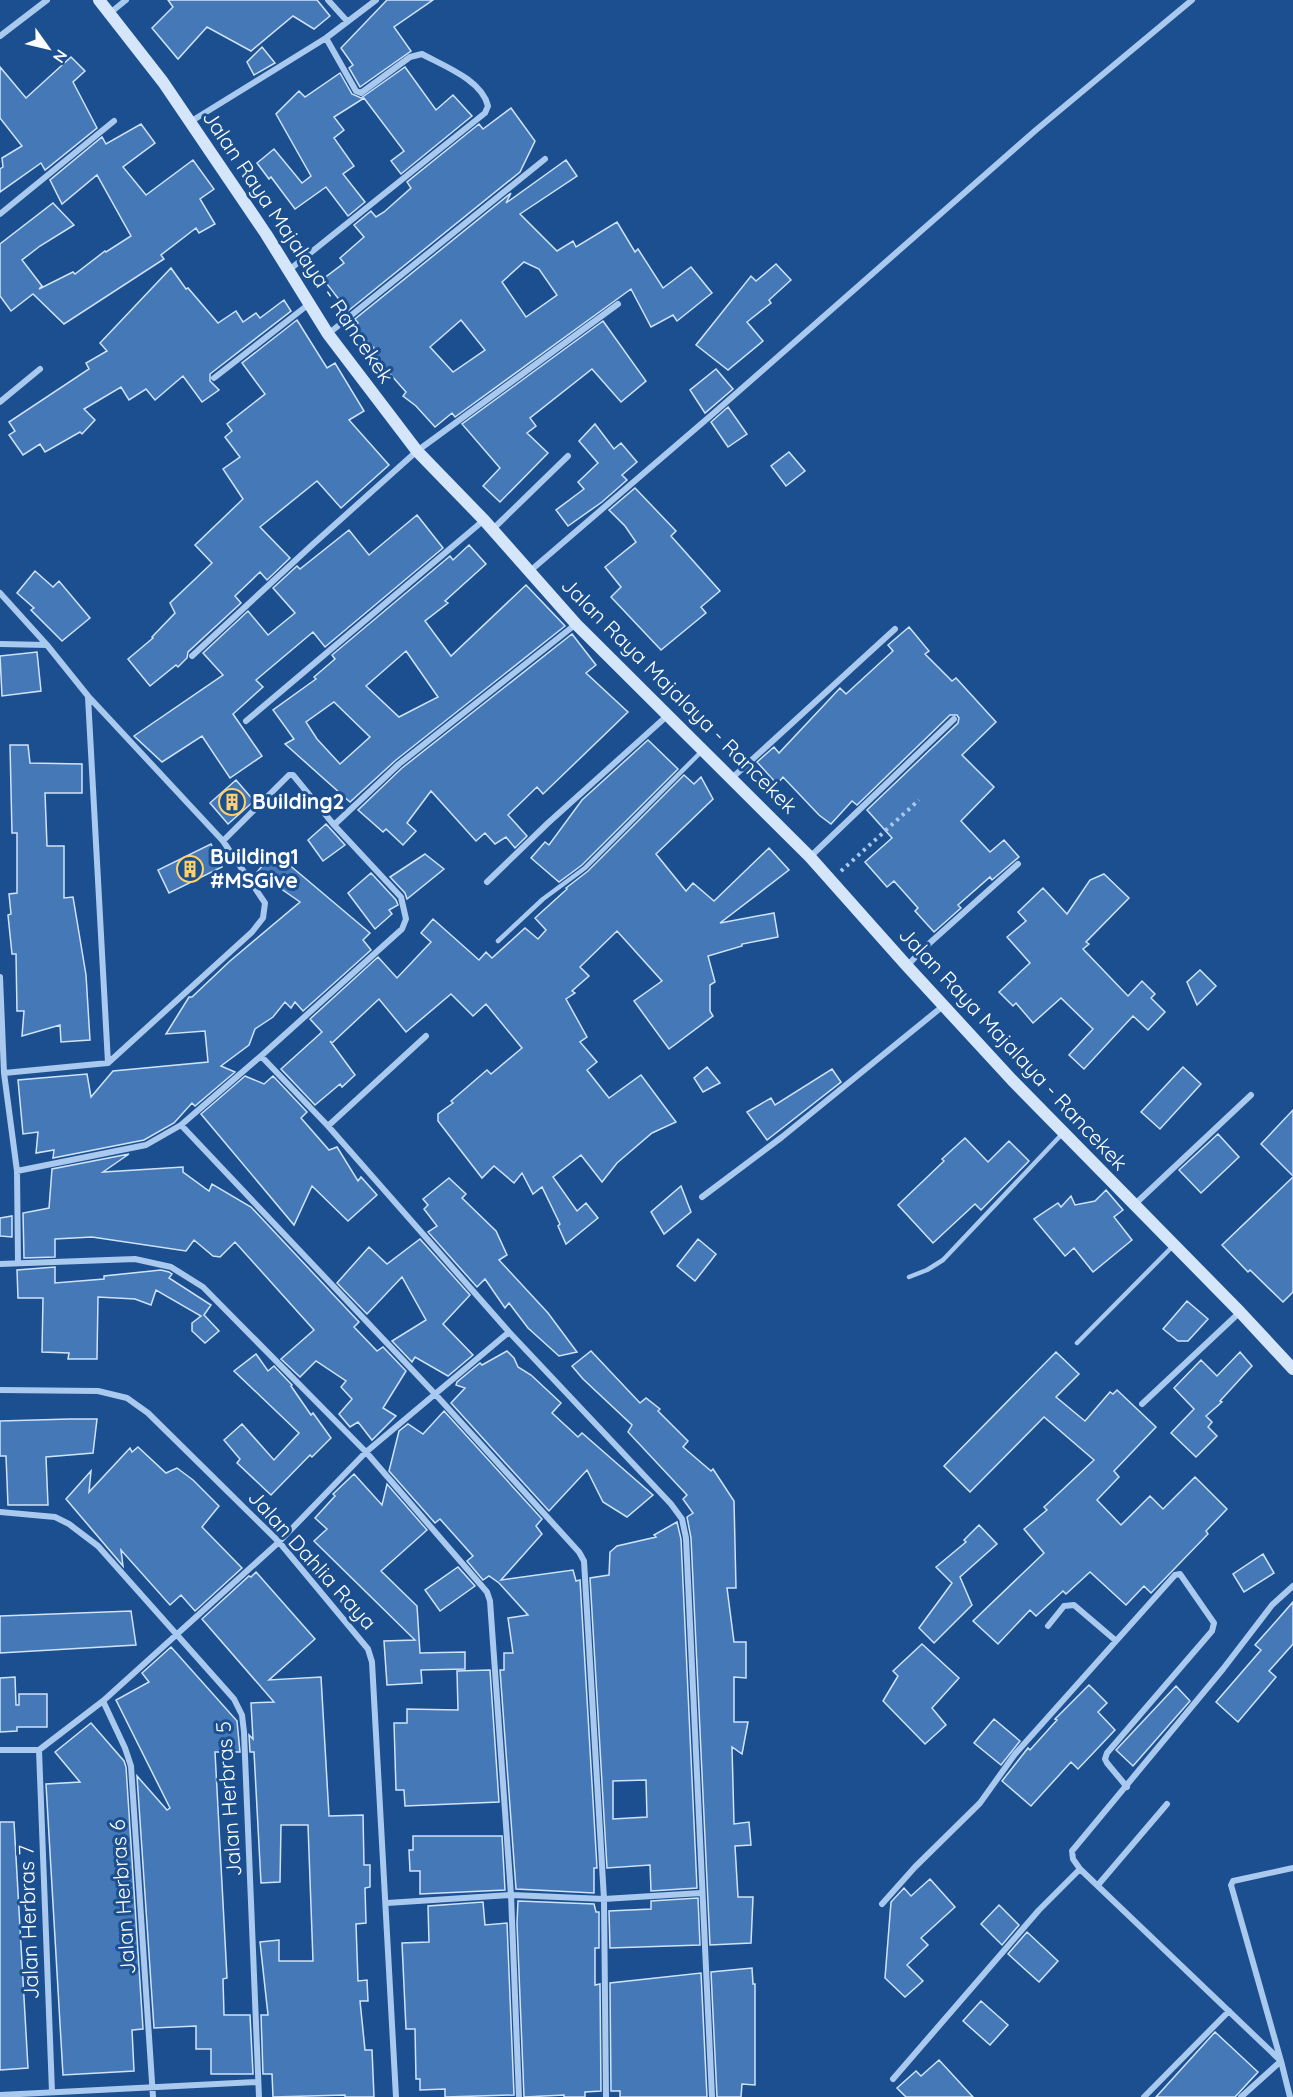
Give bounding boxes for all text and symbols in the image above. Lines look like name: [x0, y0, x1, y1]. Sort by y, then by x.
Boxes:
north arrow: [18, 18, 78, 78]
text: N: [49, 46, 72, 67]
street label: Jalan Raya Majalaya - Rancekek: [198, 105, 400, 388]
street label: Jalan Raya Majalaya - Rancekek: [556, 572, 803, 819]
building icon: Building2: [217, 787, 247, 817]
place label: Building2: [252, 788, 345, 814]
place label: Building1 #MSGive: [210, 843, 299, 893]
building icon: Building1 #MSGive: [175, 854, 205, 884]
street label: Jalan Raya Majalaya - Rancekek: [894, 921, 1134, 1175]
street label: Jalan Dahlia Raya: [243, 1484, 382, 1635]
street label: Jalan Herbras 5: [210, 1721, 246, 1878]
street label: Jalan Herbras 6: [104, 1819, 140, 1975]
street label: Jalan Herbras 7: [12, 1844, 44, 2000]

